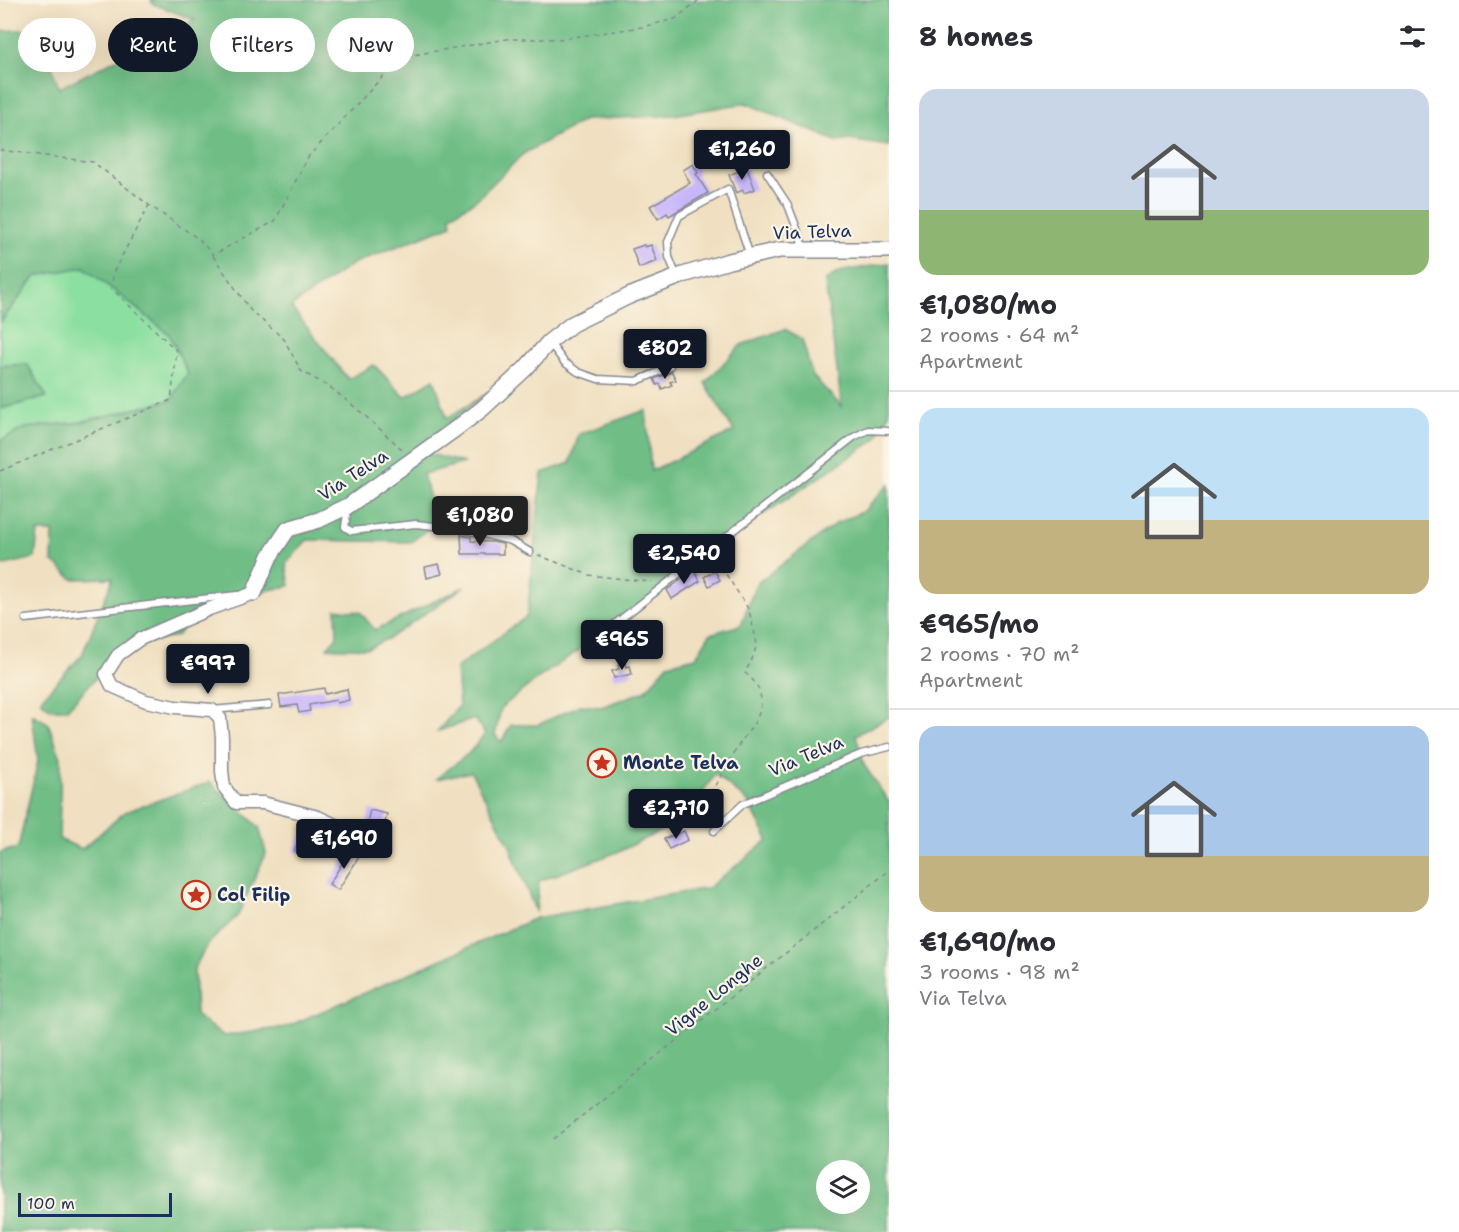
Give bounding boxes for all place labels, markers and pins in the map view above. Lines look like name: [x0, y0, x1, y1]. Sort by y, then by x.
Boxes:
pin: €1,260: [693, 130, 791, 181]
pin: €802: [629, 329, 701, 380]
pin: €1,080: [431, 496, 529, 547]
pin: €2,540: [635, 534, 733, 585]
pin: €965: [586, 620, 658, 671]
pin: €997: [172, 644, 244, 695]
place icon: Monte Telva: [586, 747, 618, 779]
place label: Monte Telva: [623, 751, 739, 775]
pin: €2,710: [627, 789, 725, 840]
pin: €1,690: [295, 819, 393, 870]
place icon: Col Filip: [180, 879, 212, 911]
place label: Col Filip: [217, 883, 291, 907]

